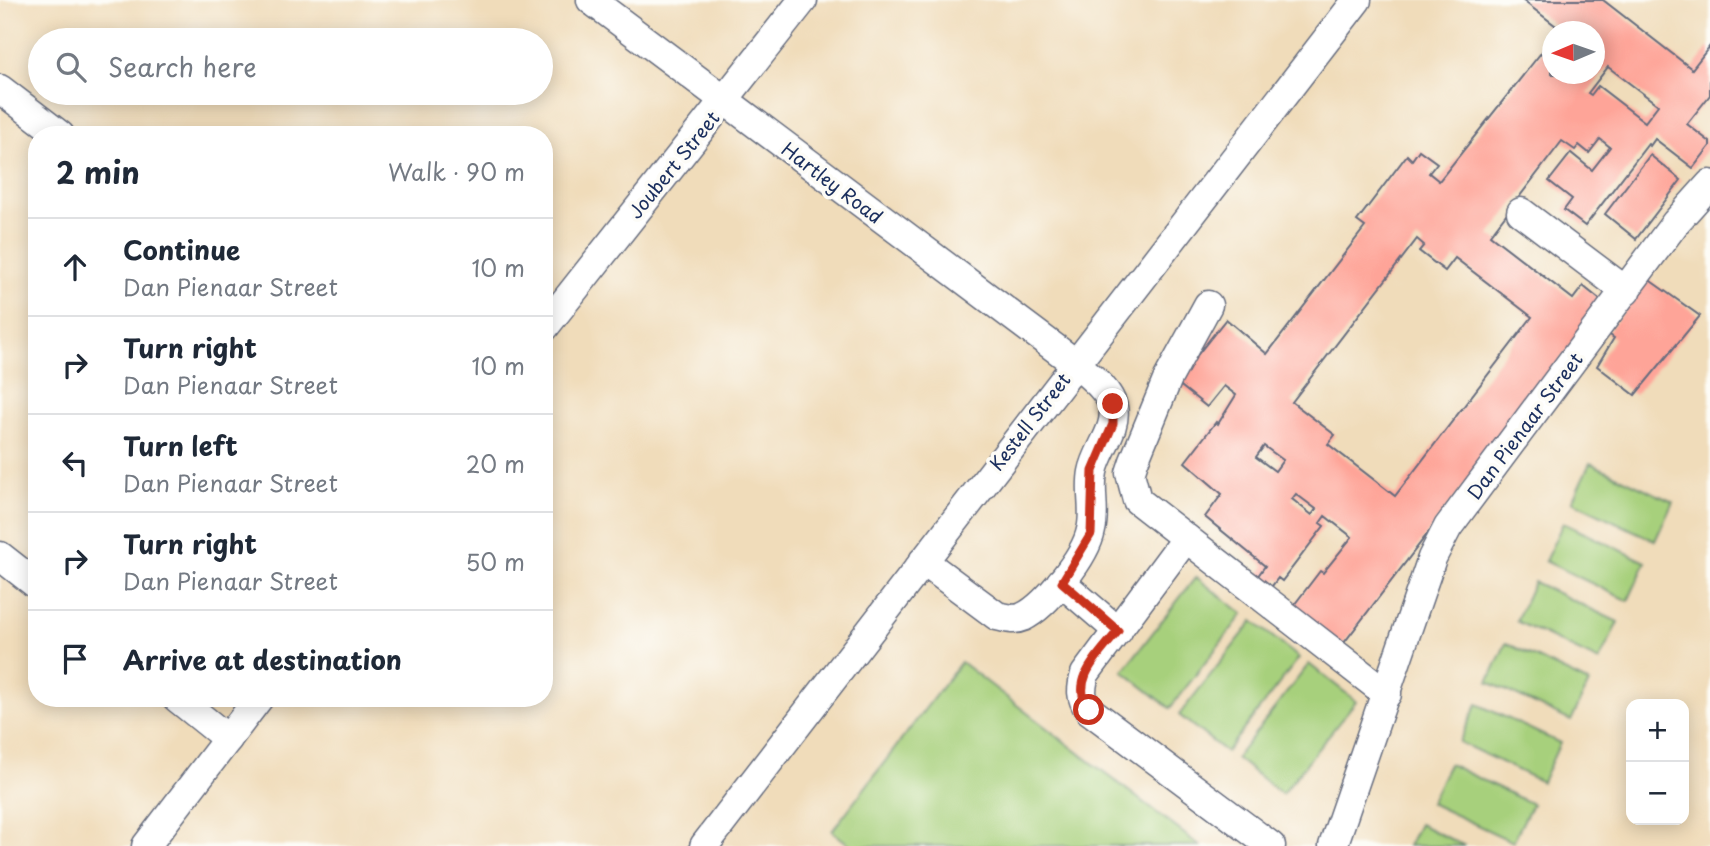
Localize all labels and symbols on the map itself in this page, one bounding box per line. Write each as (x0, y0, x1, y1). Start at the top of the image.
north arrow (1542, 21, 1605, 84)
street label: Joubert Street (621, 104, 726, 224)
street label: Hartley Road (776, 135, 889, 230)
street label: Dan Pienaar Street (1460, 346, 1589, 505)
street label: Kestell Street (982, 366, 1077, 476)
route end (1097, 388, 1128, 419)
route start (1073, 694, 1104, 725)

